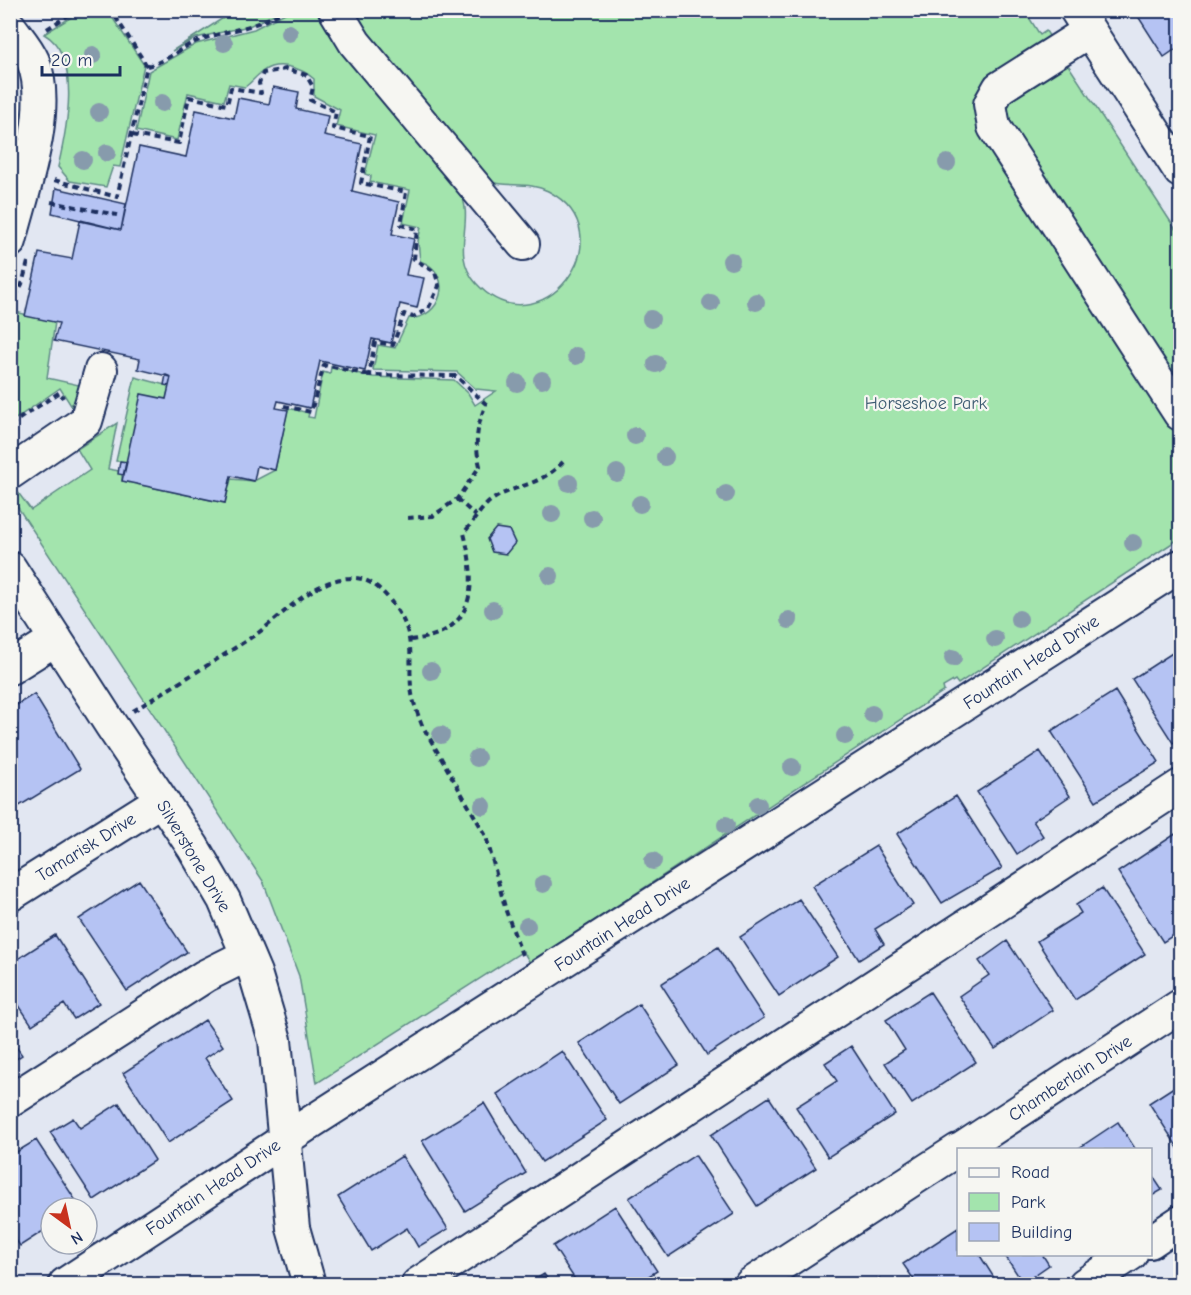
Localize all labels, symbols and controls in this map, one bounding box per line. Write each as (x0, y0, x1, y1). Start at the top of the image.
scale bar (42, 39, 120, 77)
text: 20 m (51, 50, 92, 71)
park label: Horseshoe Park (865, 393, 987, 414)
street label: Fountain Head Drive (959, 611, 1103, 714)
street label: Silverstone Drive (152, 797, 235, 916)
street label: Tamarisk Drive (33, 808, 140, 886)
street label: Fountain Head Drive (550, 873, 694, 976)
street label: Chamberlain Drive (1005, 1031, 1136, 1126)
street label: Fountain Head Drive (142, 1135, 284, 1240)
legend (957, 1148, 1152, 1256)
text: Road (1011, 1162, 1050, 1183)
text: Park (1011, 1192, 1046, 1213)
north arrow (39, 1196, 99, 1256)
text: Building (1011, 1222, 1073, 1243)
text: N (67, 1227, 86, 1248)

